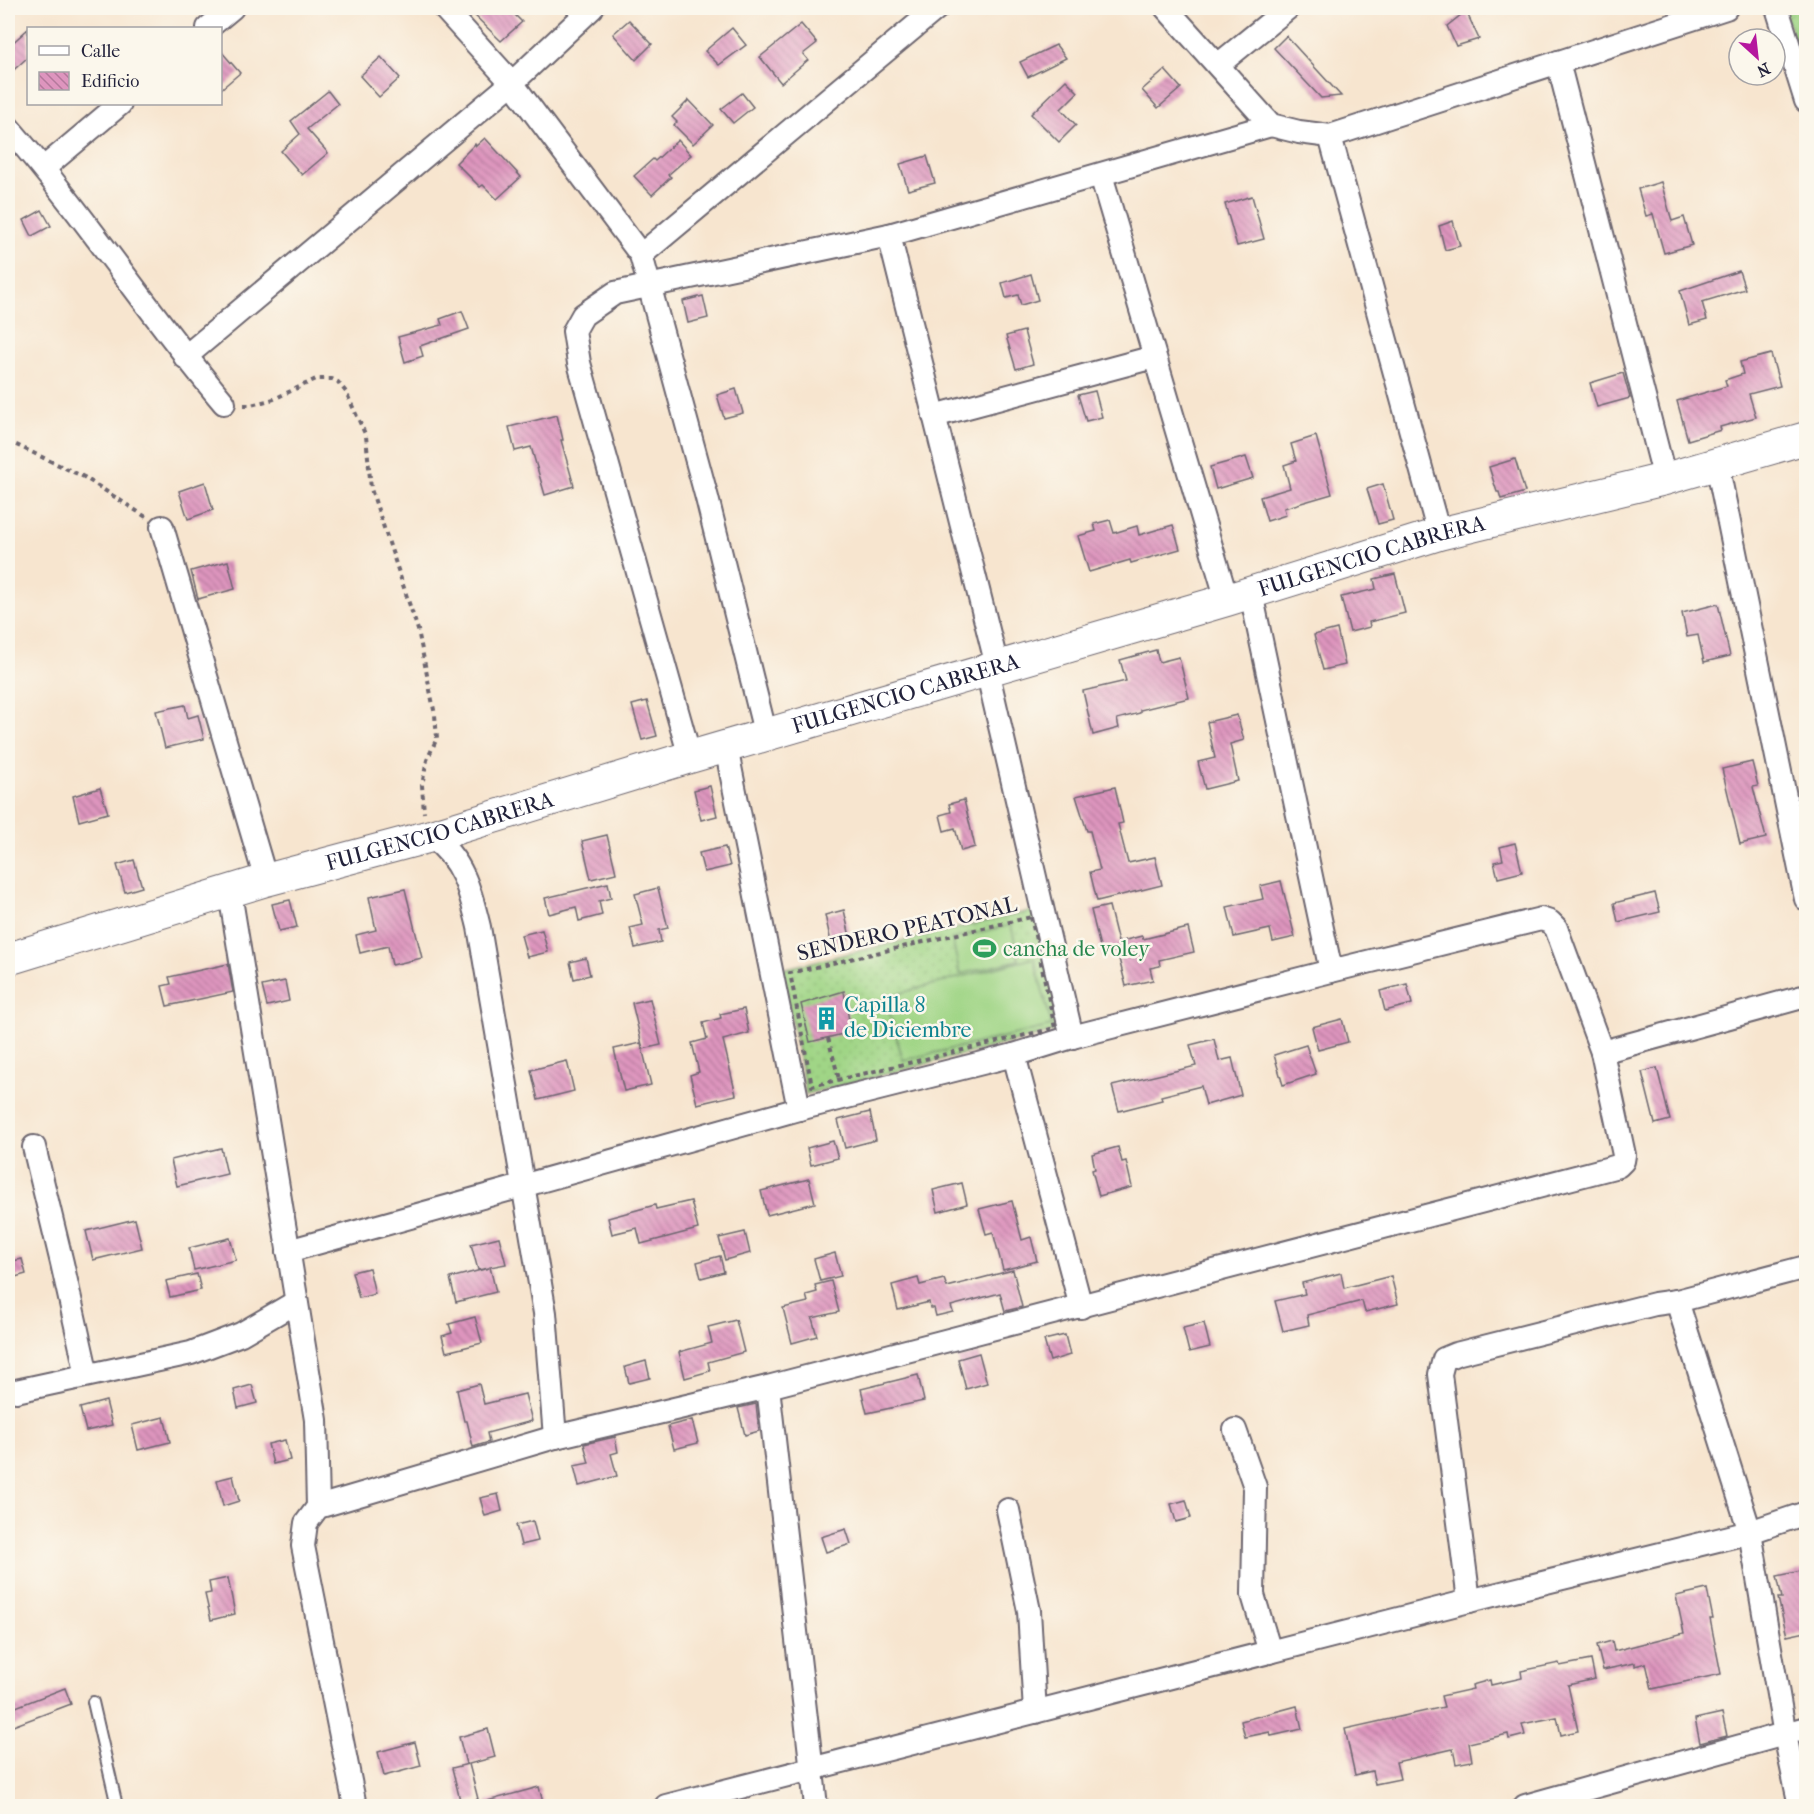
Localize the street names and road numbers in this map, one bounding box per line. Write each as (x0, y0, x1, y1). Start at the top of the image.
street label: FULGENCIO CABRERA (1255, 510, 1488, 603)
street label: FULGENCIO CABRERA (789, 648, 1023, 740)
street label: FULGENCIO CABRERA (323, 786, 557, 877)
street label: SENDERO PEATONAL (795, 891, 1020, 967)

